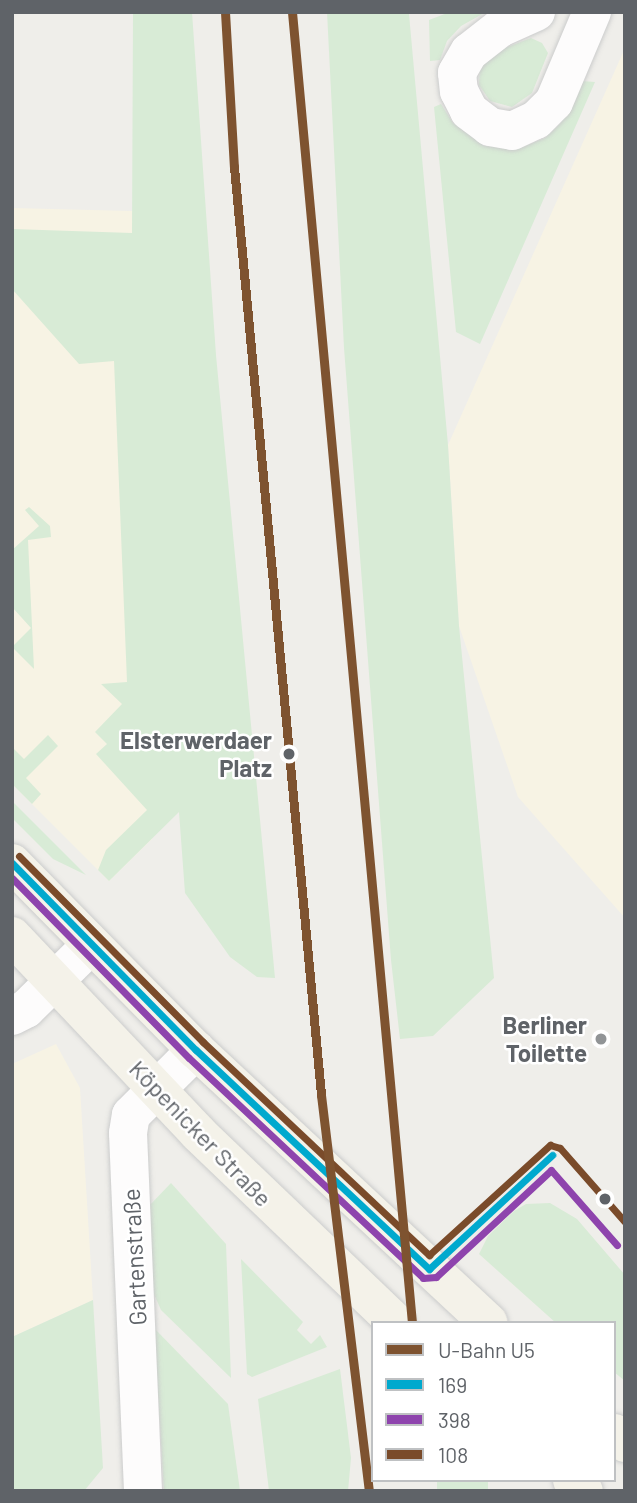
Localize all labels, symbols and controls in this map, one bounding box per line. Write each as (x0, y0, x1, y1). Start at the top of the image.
place label: Elsterwerdaer Platz (120, 726, 272, 782)
marker: Elsterwerdaer Platz (278, 743, 300, 765)
place label: Berliner Toilette (502, 1011, 587, 1067)
marker: Berliner Toilette (593, 1031, 609, 1047)
street label: Köpenicker Straße (124, 1054, 278, 1212)
street label: Gartenstraße (116, 1188, 152, 1326)
unlabelled marker (598, 1192, 612, 1206)
legend (371, 1321, 616, 1482)
text: U-Bahn U5 (438, 1337, 535, 1362)
text: 169 (438, 1372, 467, 1397)
text: 398 (438, 1407, 471, 1432)
text: 108 (438, 1442, 468, 1467)

